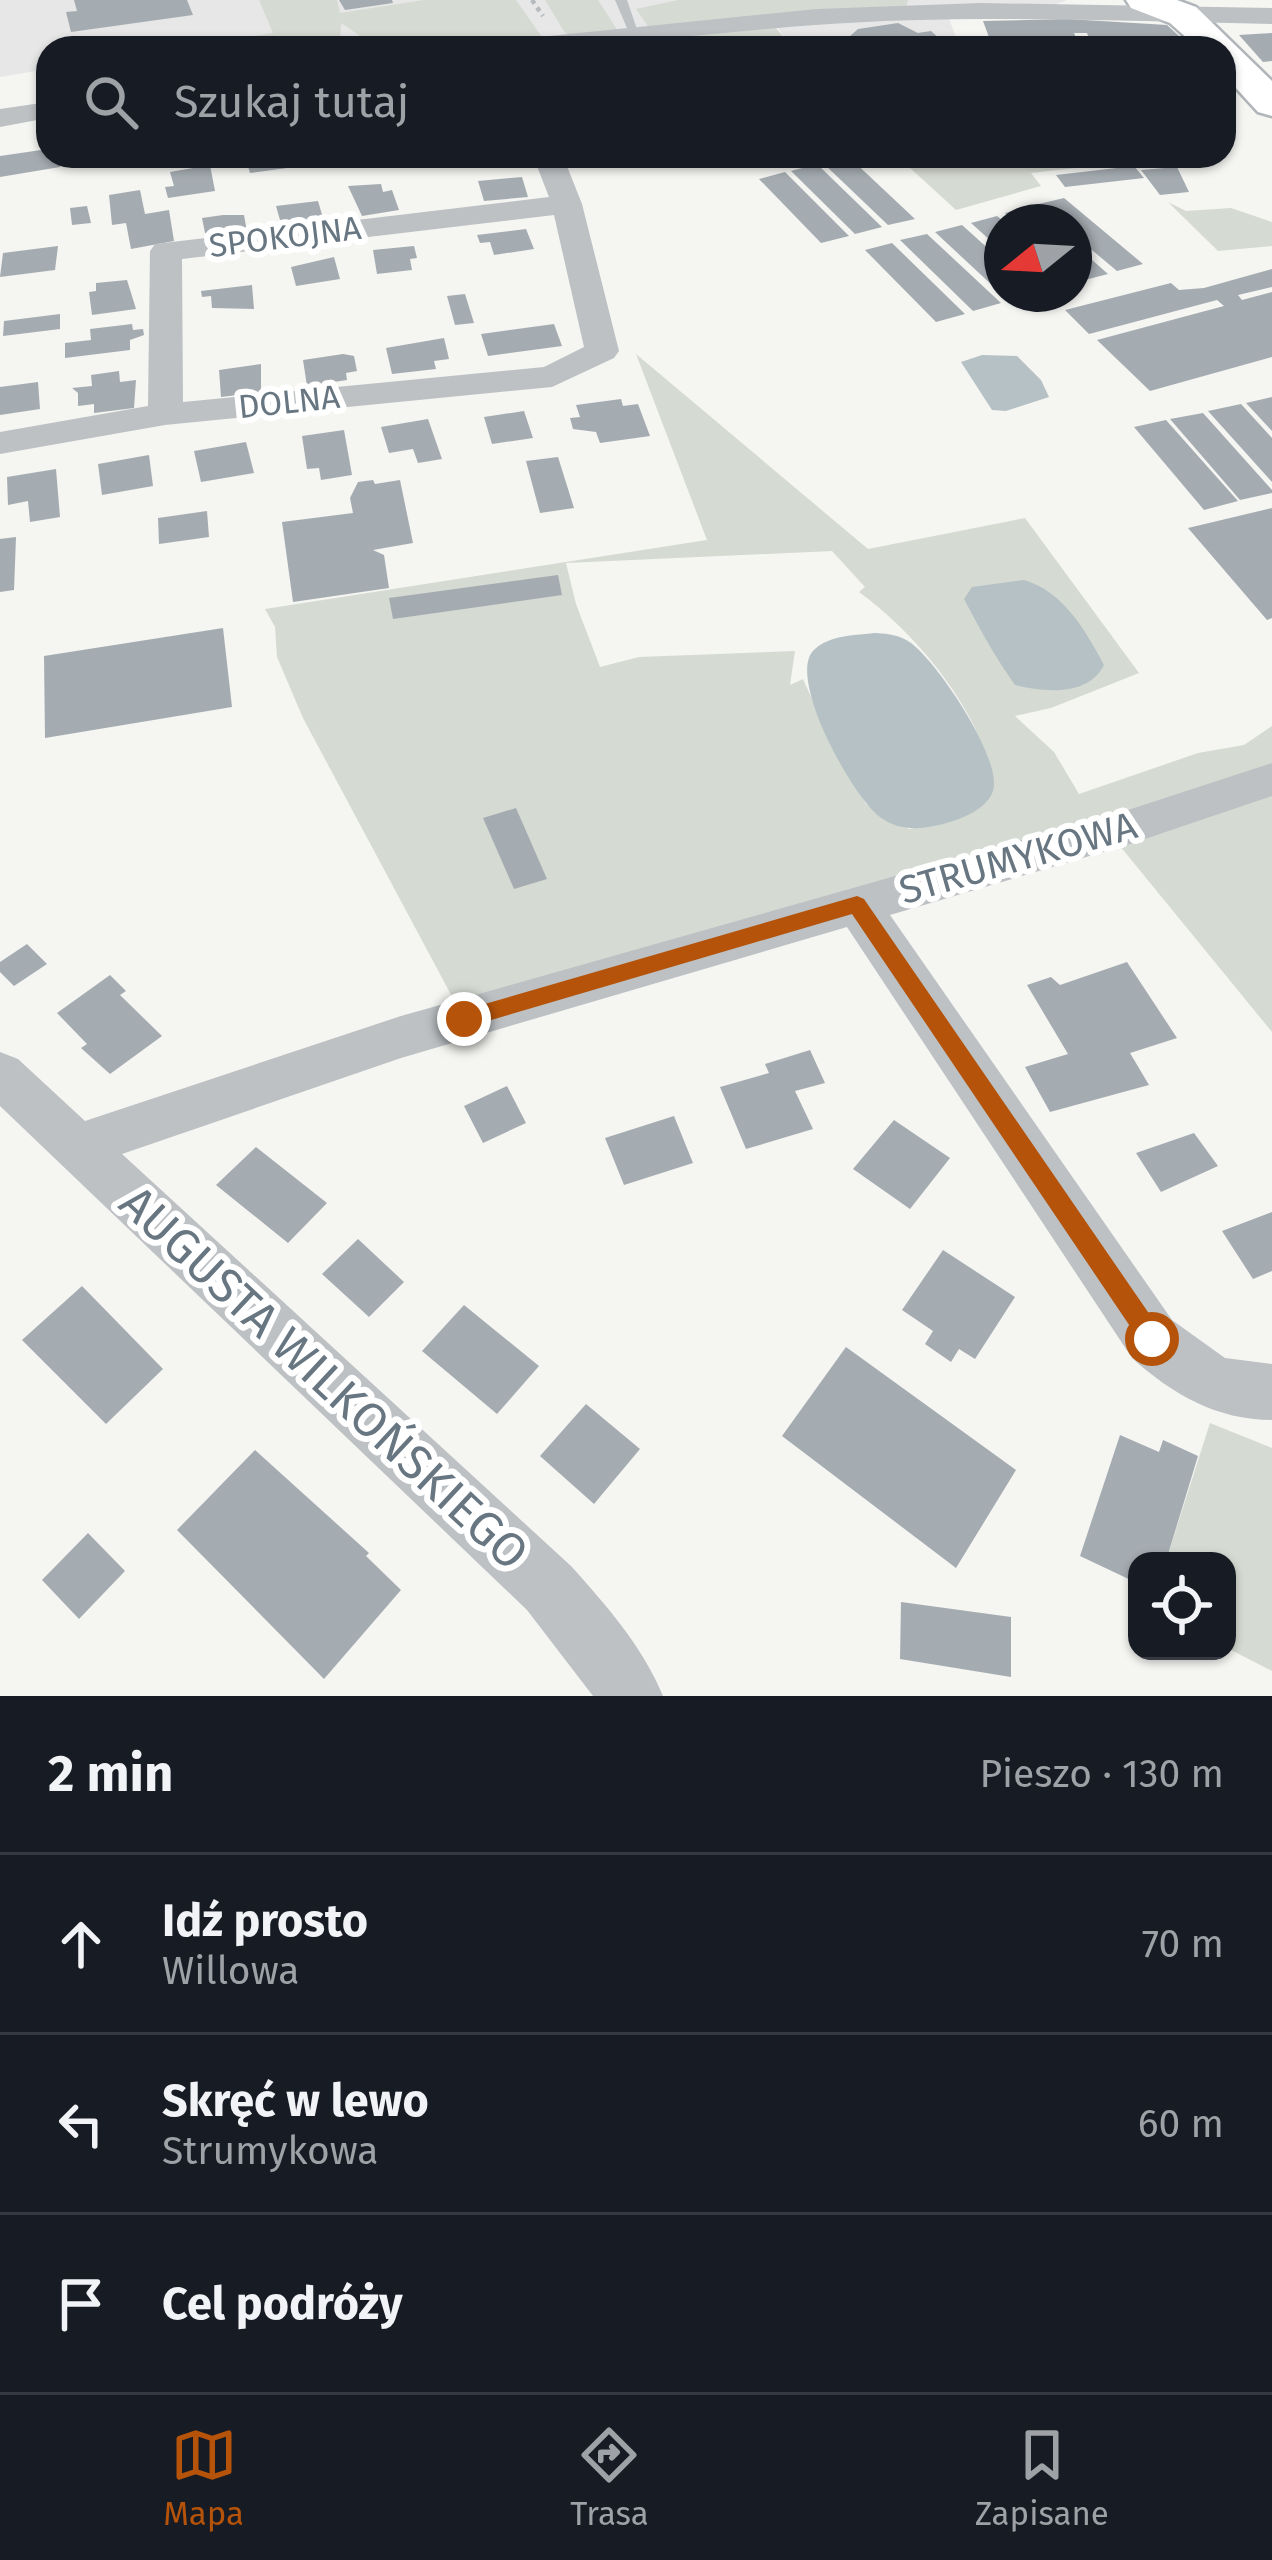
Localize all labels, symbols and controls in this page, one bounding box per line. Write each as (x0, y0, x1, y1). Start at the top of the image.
search box (36, 36, 1236, 168)
icon: search (78, 69, 144, 135)
text: Szukaj tutaj (174, 75, 409, 129)
north arrow (984, 204, 1092, 312)
street label: SPOKOJNA (207, 208, 363, 266)
street label: DOLNA (236, 377, 342, 427)
street label: STRUMYKOWA (894, 802, 1143, 914)
route end (437, 992, 491, 1046)
street label: AUGUSTA WILKOŃSKIEGO (108, 1174, 540, 1582)
route start (1125, 1312, 1179, 1366)
map controls (1128, 1552, 1236, 1660)
button: locate (1128, 1552, 1236, 1660)
text: 2 min (48, 1743, 173, 1805)
text: Pieszo · 130 m (979, 1751, 1224, 1797)
text: Idź prosto (162, 1894, 368, 1948)
icon: ahead (48, 1911, 114, 1977)
text: 70 m (1142, 1921, 1224, 1967)
text: Willowa (162, 1948, 299, 1994)
text: Skręć w lewo (162, 2074, 429, 2128)
icon: left (48, 2091, 114, 2157)
text: 60 m (1138, 2101, 1224, 2147)
text: Strumykowa (162, 2128, 379, 2174)
icon: arrive (48, 2271, 114, 2337)
text: Cel podróży (162, 2277, 403, 2331)
tab: Mapa (163, 2422, 244, 2534)
tab: Trasa (570, 2422, 649, 2534)
tab: Zapisane (975, 2422, 1109, 2534)

